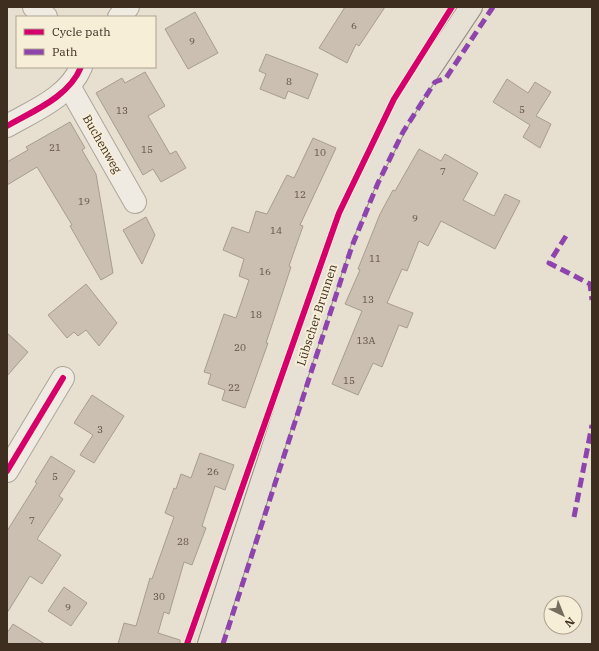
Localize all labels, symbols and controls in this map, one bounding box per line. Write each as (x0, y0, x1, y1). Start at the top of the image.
legend (16, 16, 156, 68)
house number: 6 (351, 19, 357, 32)
text: Cycle path (52, 24, 111, 39)
house number: 9 (189, 35, 195, 48)
text: Path (52, 44, 78, 59)
house number: 8 (286, 75, 292, 88)
house number: 5 (519, 103, 525, 116)
house number: 13 (116, 104, 128, 117)
street label: Buchenweg (80, 112, 125, 176)
house number: 21 (49, 141, 61, 154)
house number: 15 (141, 143, 153, 156)
house number: 10 (314, 146, 326, 159)
house number: 7 (440, 165, 446, 178)
house number: 12 (294, 188, 306, 201)
house number: 19 (78, 195, 90, 208)
house number: 9 (412, 212, 418, 225)
house number: 14 (270, 224, 282, 237)
house number: 11 (369, 252, 381, 265)
street label: Lübscher Brunnen (293, 262, 340, 368)
house number: 16 (259, 265, 271, 278)
house number: 13 (362, 293, 374, 306)
house number: 18 (250, 308, 262, 321)
house number: 13A (357, 334, 376, 347)
house number: 20 (234, 341, 246, 354)
house number: 15 (343, 374, 355, 387)
house number: 22 (228, 381, 240, 394)
house number: 3 (97, 423, 103, 436)
house number: 26 (207, 465, 219, 478)
house number: 5 (52, 470, 58, 483)
house number: 7 (29, 514, 35, 527)
house number: 28 (177, 535, 189, 548)
house number: 30 (153, 590, 165, 603)
north arrow (543, 595, 583, 635)
house number: 9 (65, 601, 71, 614)
text: N (562, 614, 578, 631)

